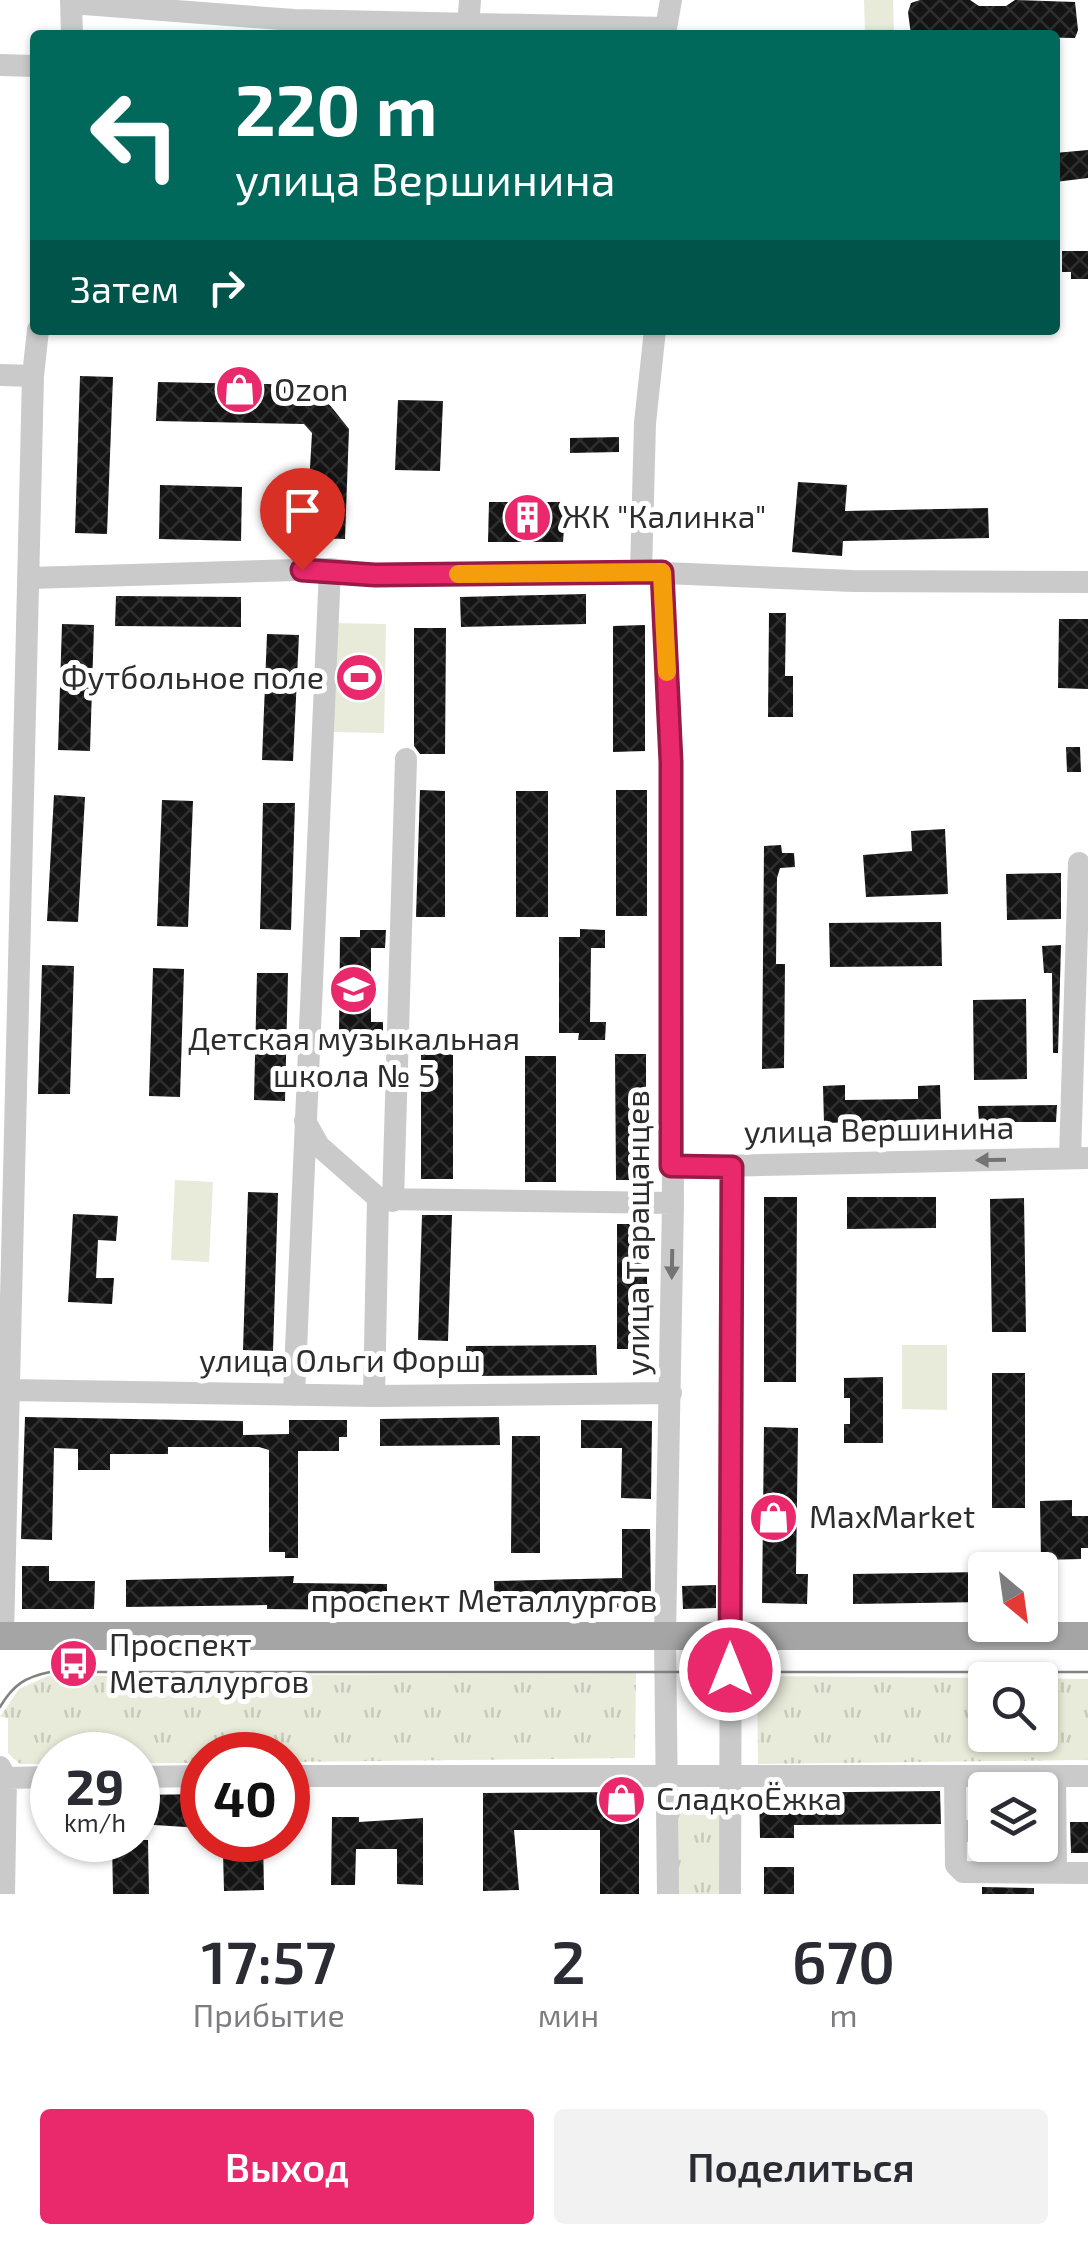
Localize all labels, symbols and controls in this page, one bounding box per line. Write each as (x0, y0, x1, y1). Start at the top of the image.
text: 220 m (235, 66, 437, 150)
icon: left (70, 70, 200, 200)
text: улица Вершинина (235, 151, 615, 205)
icon: right (199, 260, 254, 315)
text: Затем (70, 265, 179, 311)
shop icon: Ozon (213, 364, 265, 416)
place label: Ozon (274, 369, 348, 407)
pin (260, 468, 345, 571)
icon: arrive (275, 483, 330, 538)
building icon: ЖК "Калинка" (501, 491, 553, 543)
place label: ЖК "Калинка" (562, 496, 766, 534)
sports icon: Футбольное поле (333, 652, 385, 704)
place label: Футбольное поле (61, 657, 324, 696)
school or university icon: Детская музыкальная школа № 5 (328, 963, 380, 1015)
place label: Детская музыкальная школа № 5 (188, 1018, 520, 1093)
street label: улица Таращанцев (617, 1090, 656, 1376)
street label: улица Вершинина (743, 1107, 1015, 1150)
one-way arrow (974, 1152, 1006, 1168)
one-way arrow (664, 1249, 680, 1281)
street label: улица Ольги Форш (199, 1340, 481, 1379)
shop icon: MaxMarket (748, 1491, 800, 1543)
place label: MaxMarket (809, 1496, 975, 1534)
north arrow (968, 1552, 1058, 1642)
map controls (968, 1552, 1058, 1862)
street label: проспект Металлургов (311, 1580, 657, 1619)
position arrow (678, 1618, 782, 1722)
place label: Проспект Металлургов (109, 1624, 309, 1700)
bus stop icon: Проспект Металлургов (48, 1637, 100, 1689)
button: search (968, 1662, 1058, 1752)
speed limit sign: 40 (180, 1732, 310, 1862)
text: 29 (66, 1755, 124, 1815)
button: layers (968, 1772, 1058, 1862)
shop icon: СладкоЁжка (595, 1773, 647, 1825)
place label: СладкоЁжка (656, 1778, 842, 1816)
text: km/h (64, 1807, 126, 1837)
text: 17:57 (201, 1924, 336, 1996)
text: 2 (551, 1924, 586, 1996)
text: 670 (792, 1924, 895, 1996)
text: Прибытие (193, 1995, 345, 2033)
text: мин (538, 1995, 599, 2033)
text: m (829, 1995, 858, 2033)
button: Выход (40, 2109, 534, 2224)
button: Поделиться (554, 2109, 1048, 2224)

